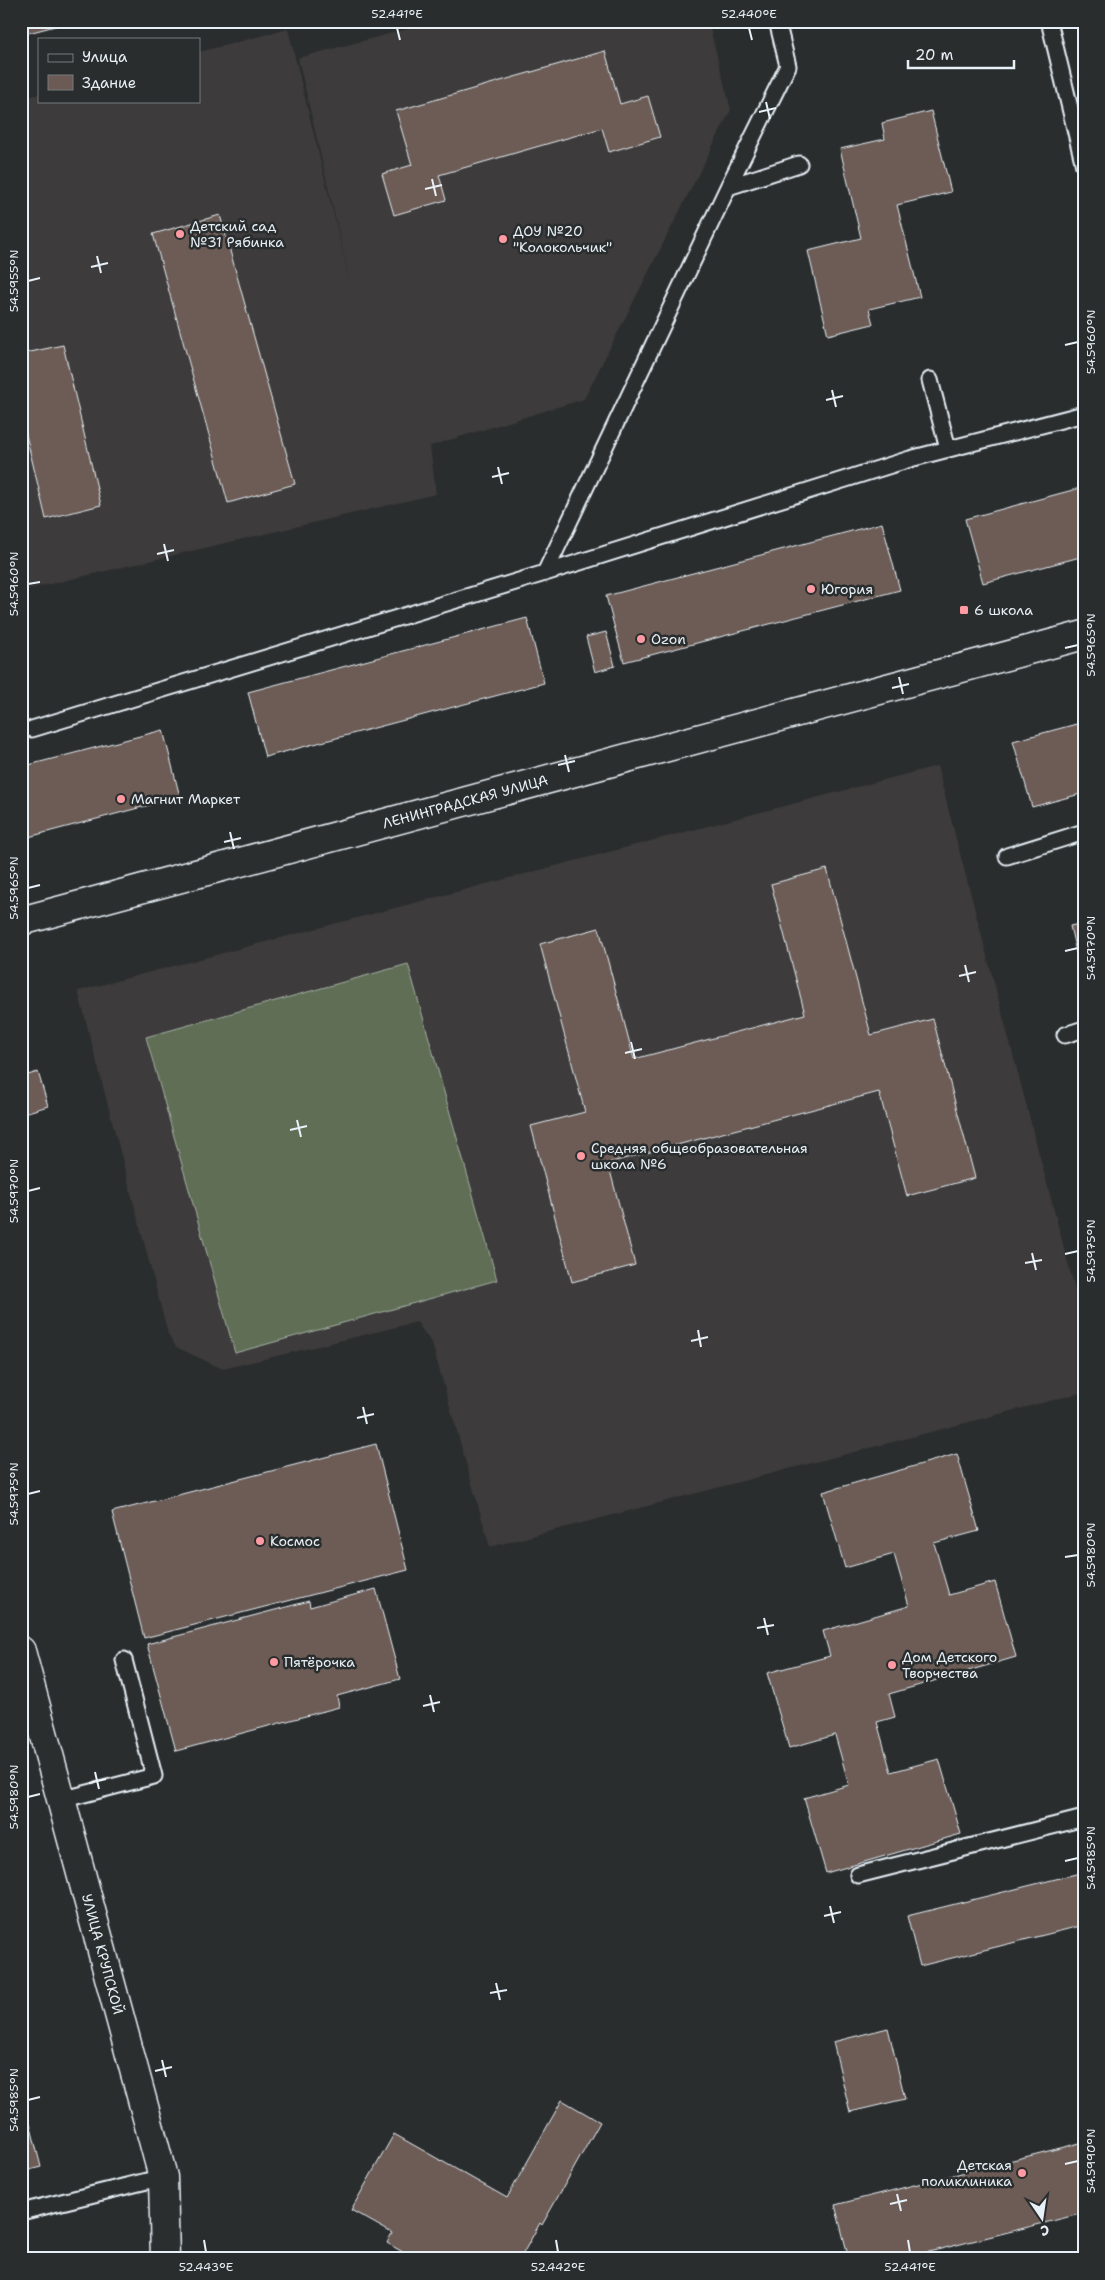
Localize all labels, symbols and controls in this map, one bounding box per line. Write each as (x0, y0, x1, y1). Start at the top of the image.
text: 52.441°E (371, 6, 423, 22)
text: 52.440°E (721, 6, 777, 22)
legend (38, 38, 200, 102)
scale bar (908, 38, 1014, 70)
text: 20 m (915, 45, 954, 65)
text: Улица (82, 47, 128, 67)
text: Здание (82, 73, 136, 93)
place label: Детский сад №31 Рябинка (190, 217, 284, 251)
place label: ДОУ №20 "Колокольчик" (513, 222, 612, 256)
marker: Детский сад №31 Рябинка (174, 228, 186, 240)
marker: ДОУ №20 "Колокольчик" (497, 233, 509, 245)
text: 54.5955°N (6, 250, 22, 312)
text: 54.5960°N (1083, 310, 1099, 374)
text: 54.5960°N (6, 552, 22, 616)
place label: Югория (821, 580, 873, 598)
marker: Югория (805, 583, 817, 595)
place label: 6 школа (974, 601, 1033, 619)
marker: 6 школа (958, 604, 970, 616)
text: 54.5965°N (1083, 613, 1099, 677)
place label: Ozon (651, 630, 686, 648)
marker: Ozon (635, 633, 647, 645)
street label: ЛЕНИНГРАДСКАЯ УЛИЦА (380, 771, 550, 832)
place label: Магнит Маркет (131, 790, 241, 808)
marker: Магнит Маркет (115, 793, 127, 805)
text: 54.5965°N (6, 856, 22, 920)
text: 54.5970°N (1083, 916, 1099, 980)
place label: Средняя общеобразовательная школа №6 (591, 1139, 808, 1173)
marker: Средняя общеобразовательная школа №6 (575, 1150, 587, 1162)
text: 54.5970°N (6, 1159, 22, 1223)
text: 54.5975°N (1083, 1219, 1099, 1283)
text: 54.5975°N (6, 1462, 22, 1526)
text: 54.5980°N (1083, 1523, 1099, 1587)
place label: Космос (270, 1532, 320, 1550)
marker: Космос (254, 1535, 266, 1547)
place label: Дом Детского Творчества (902, 1648, 997, 1682)
place label: Пятёрочка (284, 1653, 355, 1671)
marker: Пятёрочка (268, 1656, 280, 1668)
marker: Дом Детского Творчества (886, 1659, 898, 1671)
text: 54.5980°N (6, 1765, 22, 1829)
text: 54.5985°N (1083, 1826, 1099, 1890)
street label: УЛИЦА КРУПСКОЙ (78, 1892, 128, 2016)
text: 54.5985°N (6, 2068, 22, 2132)
text: 54.5990°N (1083, 2129, 1099, 2193)
place label: Детская поликлиника (921, 2156, 1012, 2190)
marker: Детская поликлиника (1016, 2167, 1028, 2179)
north arrow (1018, 2192, 1068, 2242)
text: С (1039, 2221, 1051, 2240)
text: 52.443°E (179, 2259, 233, 2275)
text: 52.442°E (531, 2259, 585, 2275)
text: 52.441°E (884, 2259, 936, 2275)

